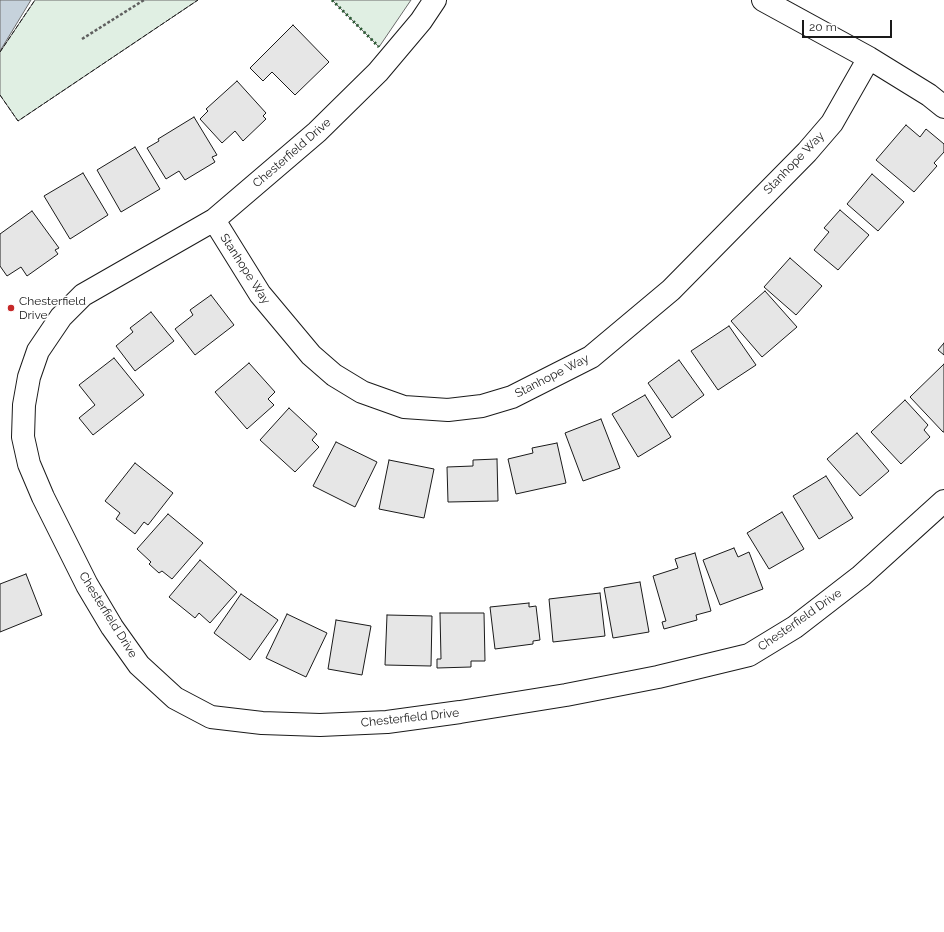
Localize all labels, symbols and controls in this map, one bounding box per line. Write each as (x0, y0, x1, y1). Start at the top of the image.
scale bar (804, 12, 894, 38)
text: 20 m (809, 20, 837, 34)
street label: Chesterfield Drive (250, 115, 334, 191)
street label: Stanhope Way (761, 129, 827, 197)
street label: Stanhope Way (217, 231, 273, 307)
place label: Chesterfield Drive (19, 294, 86, 322)
marker: Chesterfield Drive (6, 303, 16, 313)
street label: Stanhope Way (513, 351, 591, 401)
street label: Chesterfield Drive (76, 569, 140, 661)
street label: Chesterfield Drive (755, 586, 845, 654)
street label: Chesterfield Drive (360, 706, 460, 730)

